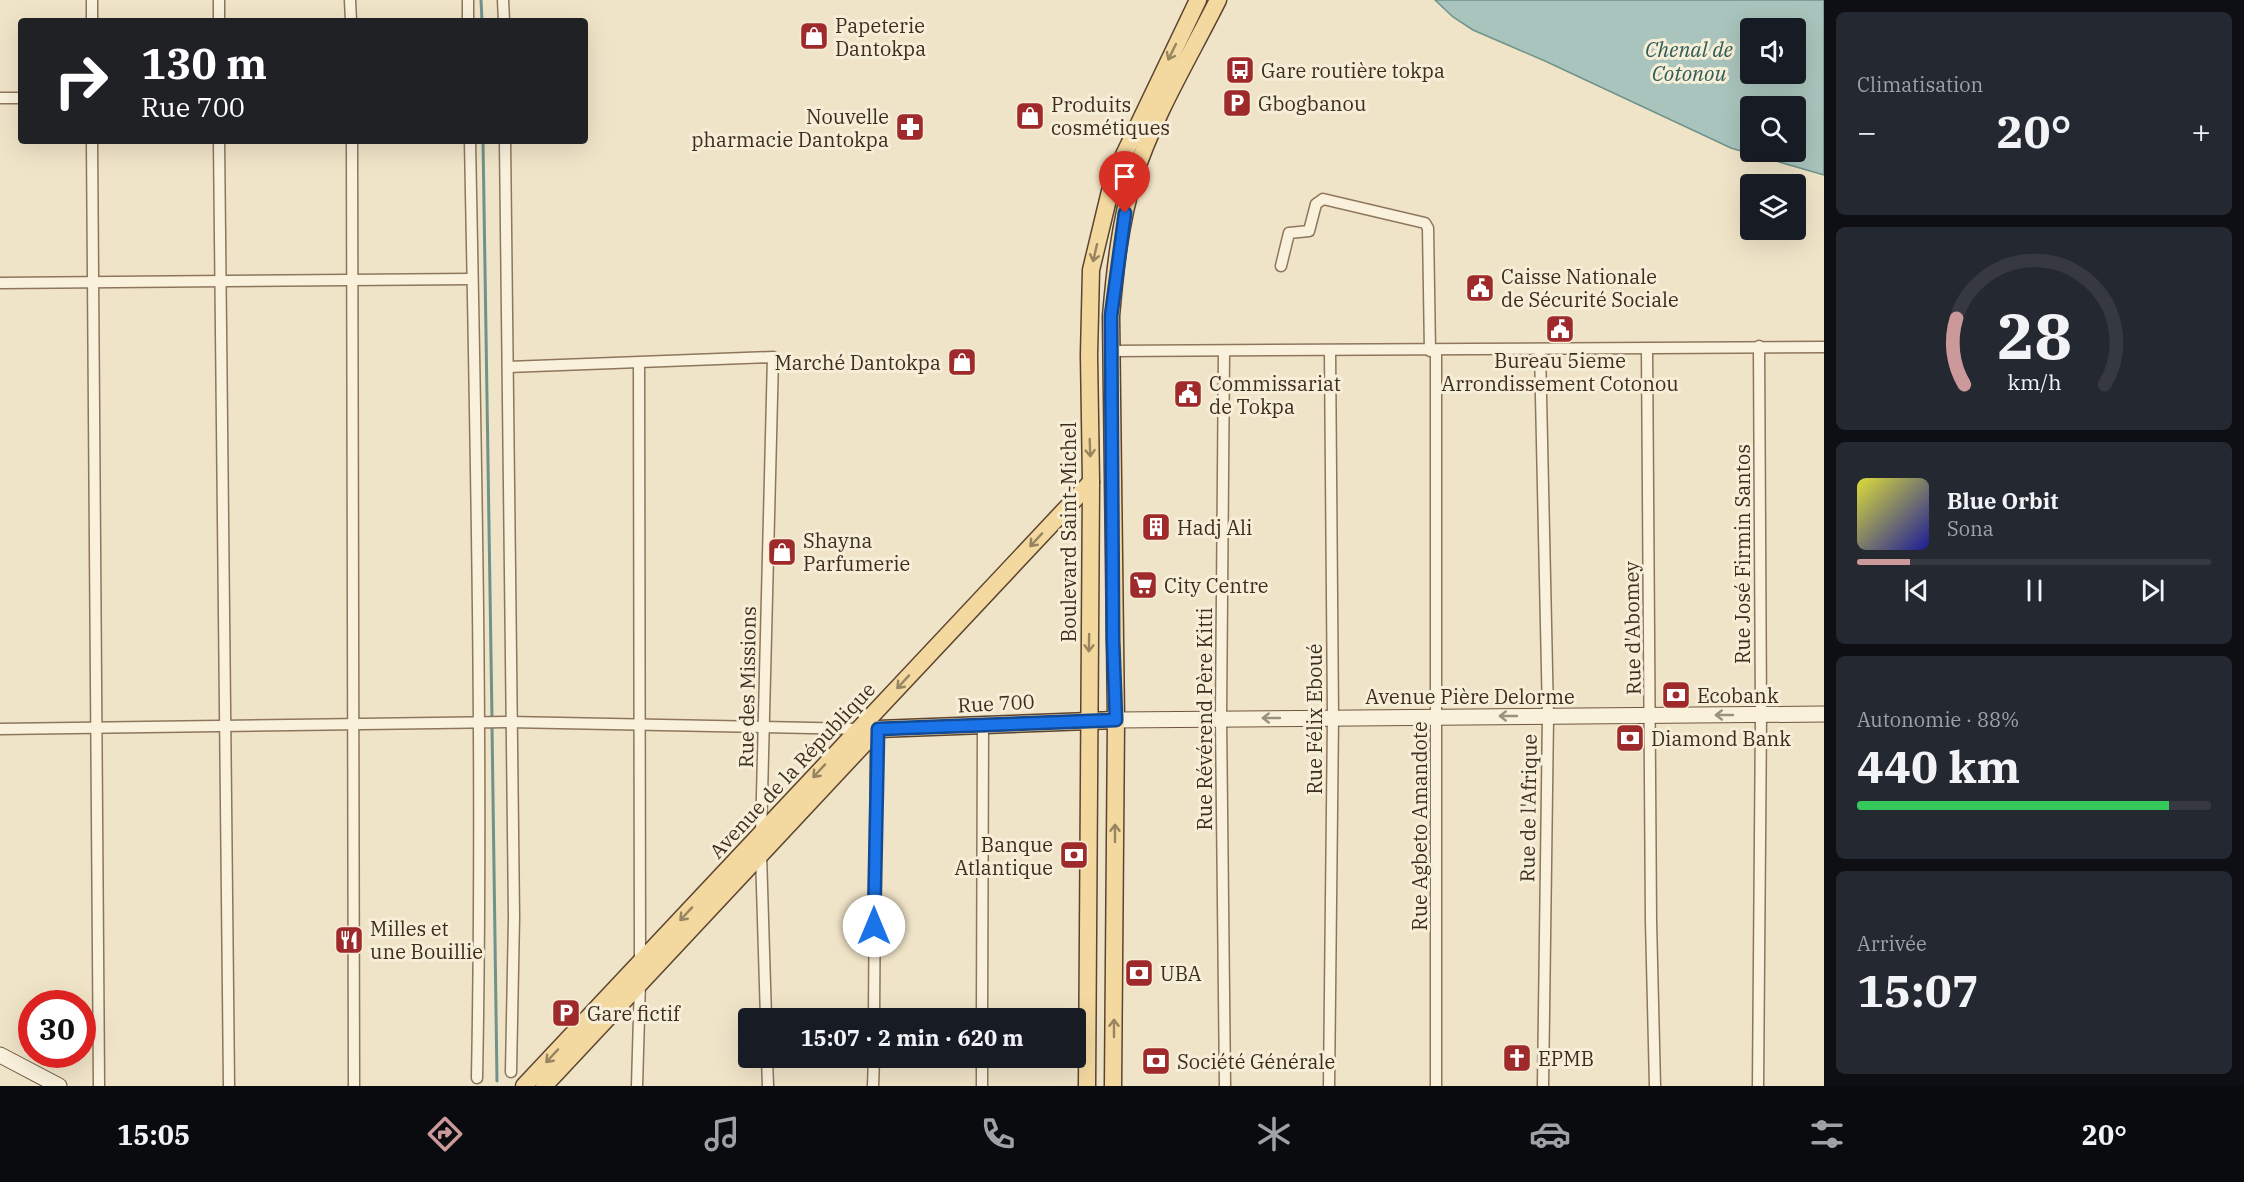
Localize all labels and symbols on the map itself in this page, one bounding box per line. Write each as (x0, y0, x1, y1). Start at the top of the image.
place label: Papeterie Dantokpa (835, 12, 926, 62)
shop icon: Papeterie Dantokpa (798, 20, 830, 52)
water label: Chenal de Cotonou (1645, 35, 1734, 87)
one-way arrow (1165, 43, 1177, 61)
bus stop icon: Gare routière tokpa (1224, 54, 1256, 86)
place label: Gare routière tokpa (1261, 57, 1445, 84)
parking icon: Gbogbanou (1221, 87, 1253, 119)
place label: Gbogbanou (1258, 90, 1366, 117)
place label: Produits cosmétiques (1051, 91, 1170, 141)
shop icon: Produits cosmétiques (1014, 100, 1046, 132)
place label: Nouvelle pharmacie Dantokpa (691, 103, 889, 153)
pharmacy icon: Nouvelle pharmacie Dantokpa (894, 111, 926, 143)
pin (1099, 151, 1150, 213)
one-way arrow (1089, 243, 1100, 263)
place label: Caisse Nationale de Sécurité Sociale (1501, 263, 1679, 313)
public building icon: Caisse Nationale de Sécurité Sociale (1464, 272, 1496, 304)
public building icon: Bureau 5ieme Arrondissement Cotonou (1544, 313, 1576, 345)
shop icon: Marché Dantokpa (946, 346, 978, 378)
place label: Bureau 5ieme Arrondissement Cotonou (1441, 347, 1679, 397)
place label: Marché Dantokpa (774, 349, 941, 376)
place label: Commissariat de Tokpa (1209, 370, 1341, 420)
public building icon: Commissariat de Tokpa (1172, 378, 1204, 410)
street label: Boulevard Saint-Michel (1055, 422, 1082, 642)
one-way arrow (1084, 437, 1095, 457)
street label: Rue José Firmin Santos (1729, 444, 1756, 664)
building icon: Hadj Ali (1140, 511, 1172, 543)
place label: Hadj Ali (1177, 514, 1252, 541)
place label: Shayna Parfumerie (803, 527, 910, 577)
one-way arrow (1029, 533, 1043, 548)
shop icon: Shayna Parfumerie (766, 536, 798, 568)
street label: Rue d'Abomey (1617, 561, 1647, 695)
supermarket icon: City Centre (1127, 569, 1159, 601)
place label: City Centre (1164, 572, 1269, 599)
street label: Rue des Missions (732, 606, 762, 768)
street label: Rue Révérend Père Kitti (1191, 608, 1218, 831)
one-way arrow (1083, 632, 1095, 652)
street label: Rue Félix Eboué (1301, 643, 1328, 795)
one-way arrow (895, 675, 910, 690)
street label: Avenue de la République (703, 676, 881, 864)
bank icon: Ecobank (1660, 679, 1692, 711)
place label: Ecobank (1697, 682, 1779, 709)
street label: Avenue Pière Delorme (1365, 683, 1575, 710)
street label: Rue 700 (957, 688, 1035, 718)
one-way arrow (1714, 709, 1734, 721)
one-way arrow (1498, 710, 1518, 722)
one-way arrow (1261, 712, 1281, 724)
street label: Rue Agbeto Amandote (1406, 721, 1433, 931)
bank icon: Diamond Bank (1614, 722, 1646, 754)
place label: Diamond Bank (1651, 725, 1791, 752)
street label: Rue de l'Afrique (1513, 734, 1543, 882)
one-way arrow (812, 764, 826, 779)
one-way arrow (1109, 823, 1121, 843)
place label: Banque Atlantique (954, 831, 1053, 881)
bank icon: Banque Atlantique (1058, 839, 1090, 871)
position arrow (842, 894, 906, 958)
one-way arrow (678, 906, 693, 921)
place label: Milles et une Bouillie (370, 915, 483, 965)
restaurant icon: Milles et une Bouillie (333, 924, 365, 956)
bank icon: UBA (1123, 957, 1155, 989)
place label: UBA (1160, 960, 1202, 987)
speed limit sign: 30 (18, 990, 96, 1068)
parking icon: Gare fictif (550, 997, 582, 1029)
place label: Gare fictif (587, 1000, 681, 1027)
one-way arrow (1108, 1018, 1120, 1038)
church icon: EPMB (1501, 1042, 1533, 1074)
bank icon: Société Générale (1140, 1045, 1172, 1077)
place label: EPMB (1538, 1045, 1594, 1072)
one-way arrow (545, 1048, 559, 1063)
place label: Société Générale (1177, 1048, 1335, 1075)

